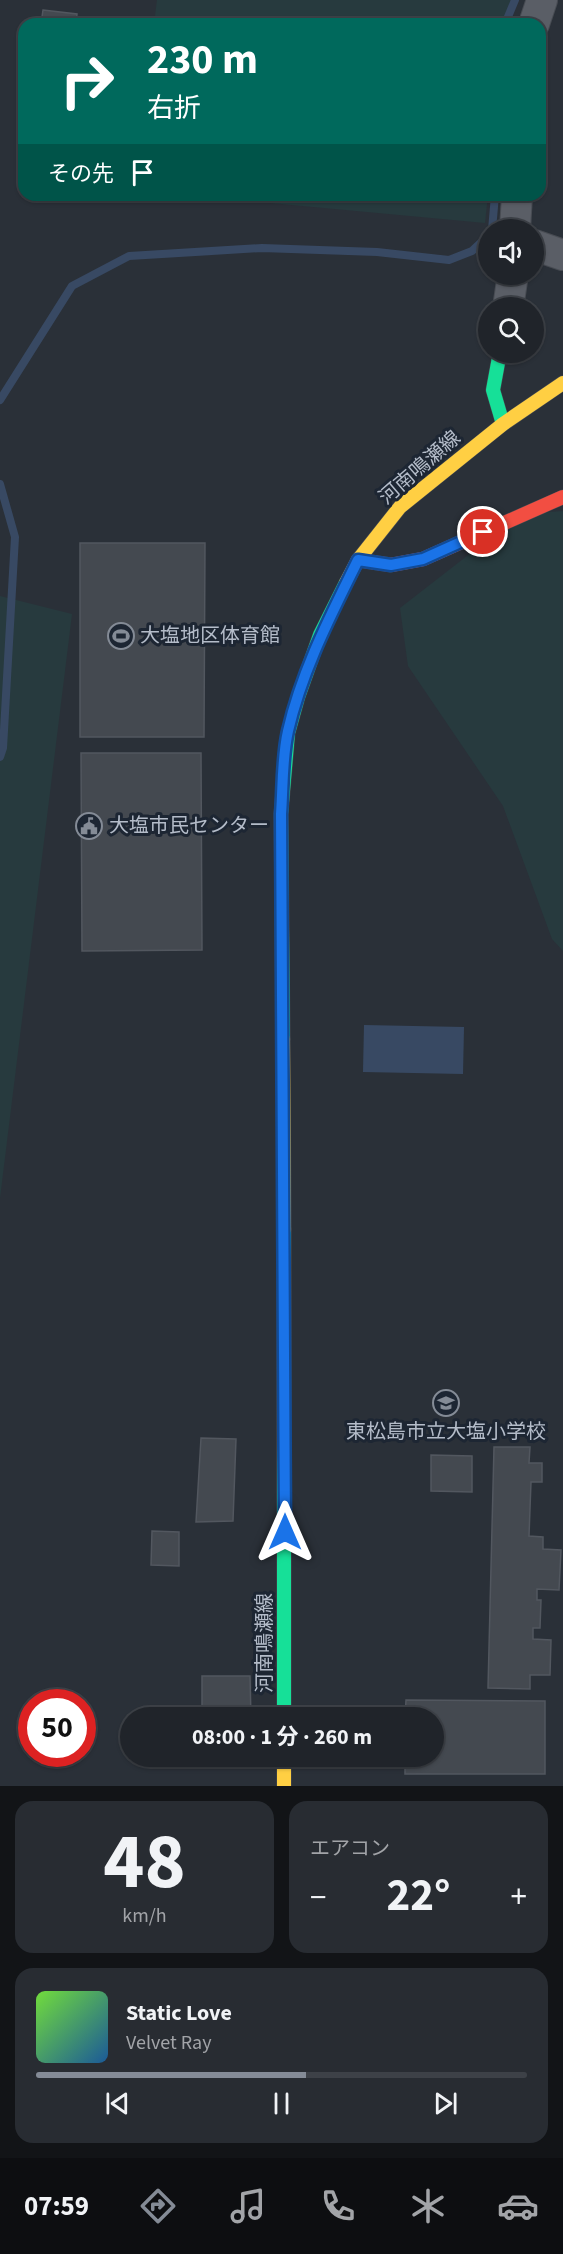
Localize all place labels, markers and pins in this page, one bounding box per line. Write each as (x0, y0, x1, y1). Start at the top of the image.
pin (457, 506, 508, 557)
sports icon: 大塩地区体育館 (106, 621, 136, 651)
place label: 大塩地区体育館 (140, 622, 280, 650)
public building icon: 大塩市民センター (74, 811, 104, 841)
place label: 大塩市民センター (109, 812, 269, 840)
school or university icon: 東松島市立大塩小学校 (431, 1388, 461, 1418)
place label: 東松島市立大塩小学校 (346, 1418, 546, 1446)

